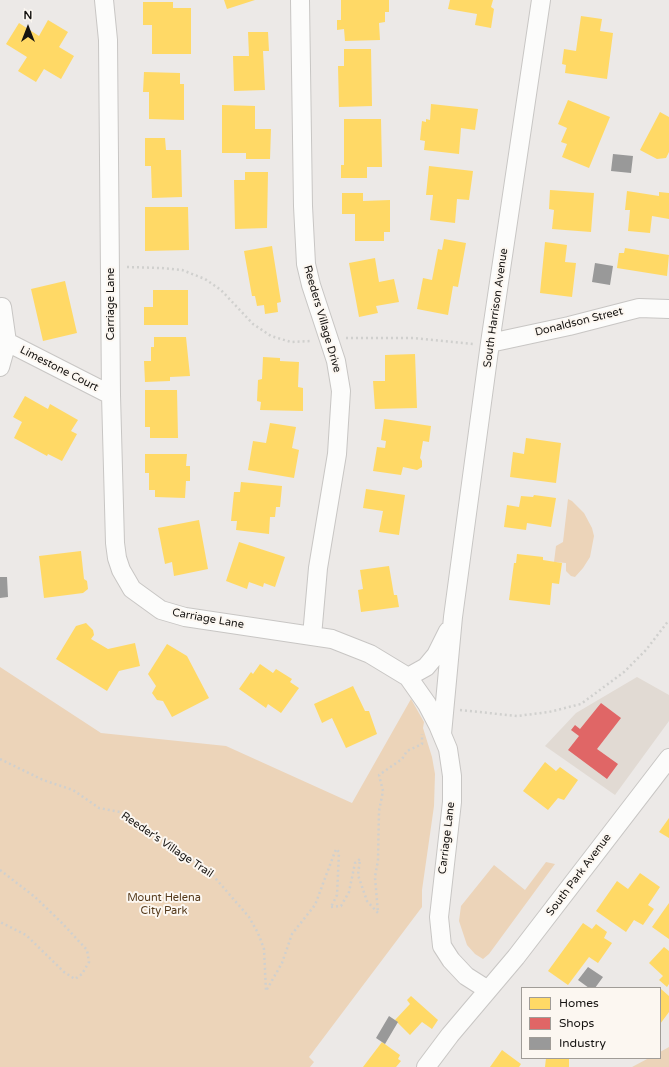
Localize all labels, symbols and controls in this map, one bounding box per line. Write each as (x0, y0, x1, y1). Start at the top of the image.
north arrow (8, 8, 48, 48)
text: N (24, 9, 32, 22)
street label: South Harrison Avenue (481, 247, 511, 369)
street label: Reeders Village Drive (300, 264, 344, 374)
street label: Carriage Lane (104, 268, 118, 340)
street label: Donaldson Street (534, 305, 624, 339)
street label: Limestone Court (17, 343, 101, 395)
street label: Carriage Lane (171, 606, 245, 632)
street label: Carriage Lane (436, 801, 458, 875)
street label: Reeder's Village Trail (118, 809, 216, 881)
street label: South Park Avenue (544, 831, 614, 919)
park label: Mount Helena City Park (127, 891, 201, 917)
legend (521, 987, 661, 1059)
text: Homes (559, 996, 599, 1010)
text: Shops (559, 1016, 594, 1030)
text: Industry (559, 1036, 606, 1050)

